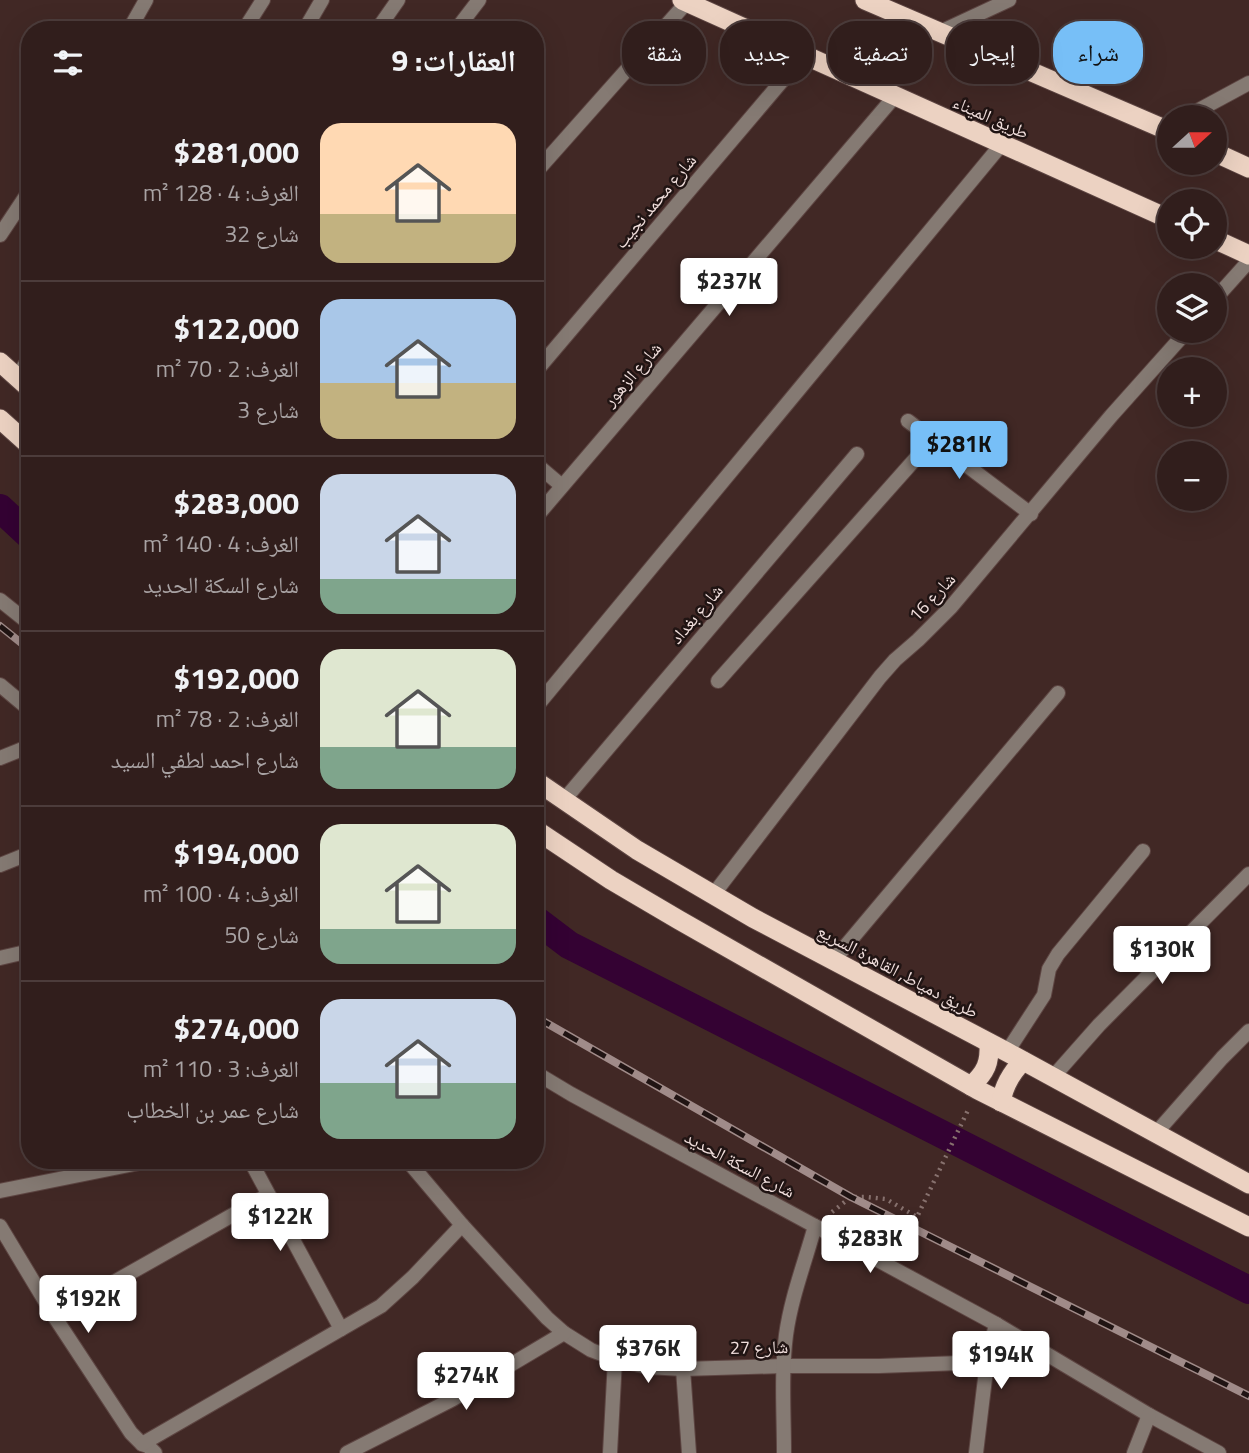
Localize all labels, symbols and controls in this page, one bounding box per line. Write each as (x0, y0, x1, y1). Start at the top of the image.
chip: شقة (622, 21, 706, 84)
chip: جديد (720, 21, 814, 84)
chip: تصفية (828, 21, 932, 84)
chip: إيجار (946, 21, 1039, 84)
chip: شراء (1053, 21, 1143, 84)
text: العقارات: 9 (391, 37, 516, 83)
icon: filters (49, 44, 87, 82)
street label: طريق الميناء (949, 88, 1033, 146)
north arrow (1157, 105, 1227, 175)
map controls (1157, 105, 1227, 511)
text: $281,000 (174, 129, 299, 175)
street label: شارع محمد نجيب (607, 148, 703, 254)
icon: home (376, 151, 460, 235)
text: الغرف: 4 · 128 m² (143, 175, 299, 210)
button: locate (1157, 189, 1227, 259)
text: شارع 32 (224, 216, 299, 251)
pin: $237K (680, 258, 778, 318)
text: $237K (696, 263, 762, 298)
button: layers (1157, 273, 1227, 343)
text: $122,000 (174, 305, 299, 351)
icon: home (376, 327, 460, 411)
street label: شارع الزهور (596, 336, 668, 413)
text: الغرف: 2 · 70 m² (156, 351, 299, 386)
button: + (1157, 357, 1227, 427)
text: شارع 3 (237, 392, 299, 427)
pin: $281K (910, 421, 1008, 481)
text: $281K (926, 426, 992, 461)
button: − (1157, 441, 1227, 511)
text: $283,000 (174, 480, 299, 526)
icon: home (376, 502, 460, 586)
text: الغرف: 4 · 140 m² (143, 526, 299, 561)
street label: شارع 16 (902, 566, 962, 628)
text: شارع السكة الحديد (143, 567, 299, 602)
street label: شارع بغداد (663, 578, 729, 650)
text: $192,000 (174, 655, 299, 701)
icon: home (376, 677, 460, 761)
text: الغرف: 2 · 78 m² (156, 701, 299, 736)
text: شارع احمد لطفي السيد (111, 742, 299, 777)
text: $194,000 (174, 830, 299, 876)
icon: home (376, 852, 460, 936)
text: الغرف: 4 · 100 m² (143, 876, 299, 911)
text: شارع 50 (224, 917, 299, 952)
street label: طريق دمياط, القاهرة السريع (813, 917, 983, 1025)
pin: $130K (1113, 926, 1211, 986)
text: $130K (1129, 931, 1195, 966)
text: $274,000 (174, 1005, 299, 1051)
icon: home (376, 1027, 460, 1111)
text: الغرف: 3 · 110 m² (143, 1051, 299, 1086)
text: شارع عمر بن الخطاب (126, 1092, 299, 1127)
street label: شارع السكة الحديد (680, 1123, 800, 1205)
pin: $122K (231, 1194, 329, 1253)
text: $122K (247, 1198, 313, 1233)
pin: $283K (821, 1216, 919, 1275)
text: $283K (837, 1220, 903, 1255)
pin: $192K (39, 1276, 137, 1335)
text: $192K (55, 1280, 121, 1315)
pin: $376K (599, 1326, 697, 1385)
text: $376K (615, 1330, 681, 1365)
pin: $194K (952, 1332, 1050, 1391)
street label: شارع 27 (730, 1333, 788, 1361)
text: $194K (968, 1336, 1034, 1371)
pin: $274K (417, 1352, 515, 1412)
text: $274K (433, 1357, 499, 1392)

